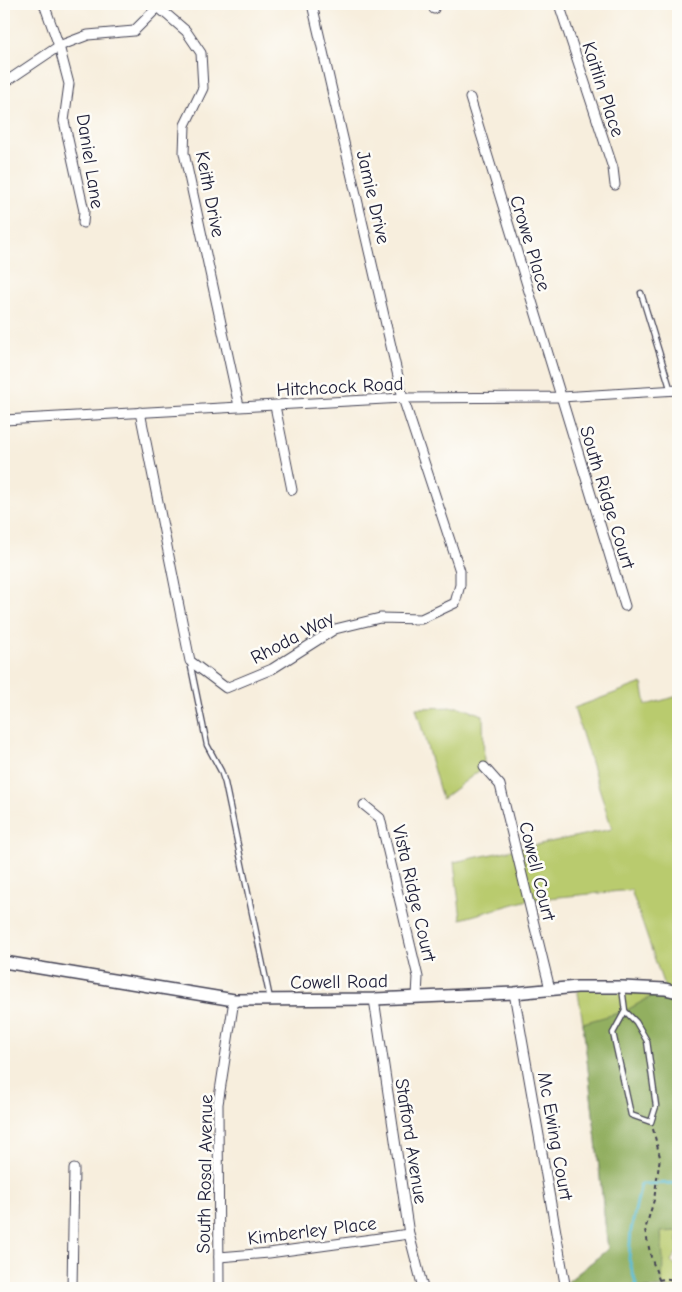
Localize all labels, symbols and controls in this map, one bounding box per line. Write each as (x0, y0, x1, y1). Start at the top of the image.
street label: Kaitlin Place (577, 39, 629, 140)
street label: Daniel Lane (72, 112, 108, 210)
street label: Jamie Drive (352, 148, 394, 246)
street label: Keith Drive (191, 149, 229, 239)
street label: Crowe Place (505, 193, 555, 294)
street label: Hitchcock Road (276, 373, 404, 401)
street label: South Ridge Court (575, 423, 639, 572)
street label: Rhoda Way (247, 607, 338, 669)
street label: Cowell Court (514, 819, 560, 924)
street label: Vista Ridge Court (388, 823, 441, 964)
street label: Cowell Road (290, 970, 388, 994)
street label: Mc Ewing Court (533, 1070, 577, 1203)
street label: Stafford Avenue (390, 1077, 432, 1205)
street label: South Rosal Avenue (193, 1094, 217, 1254)
street label: Kimberley Place (246, 1212, 378, 1250)

